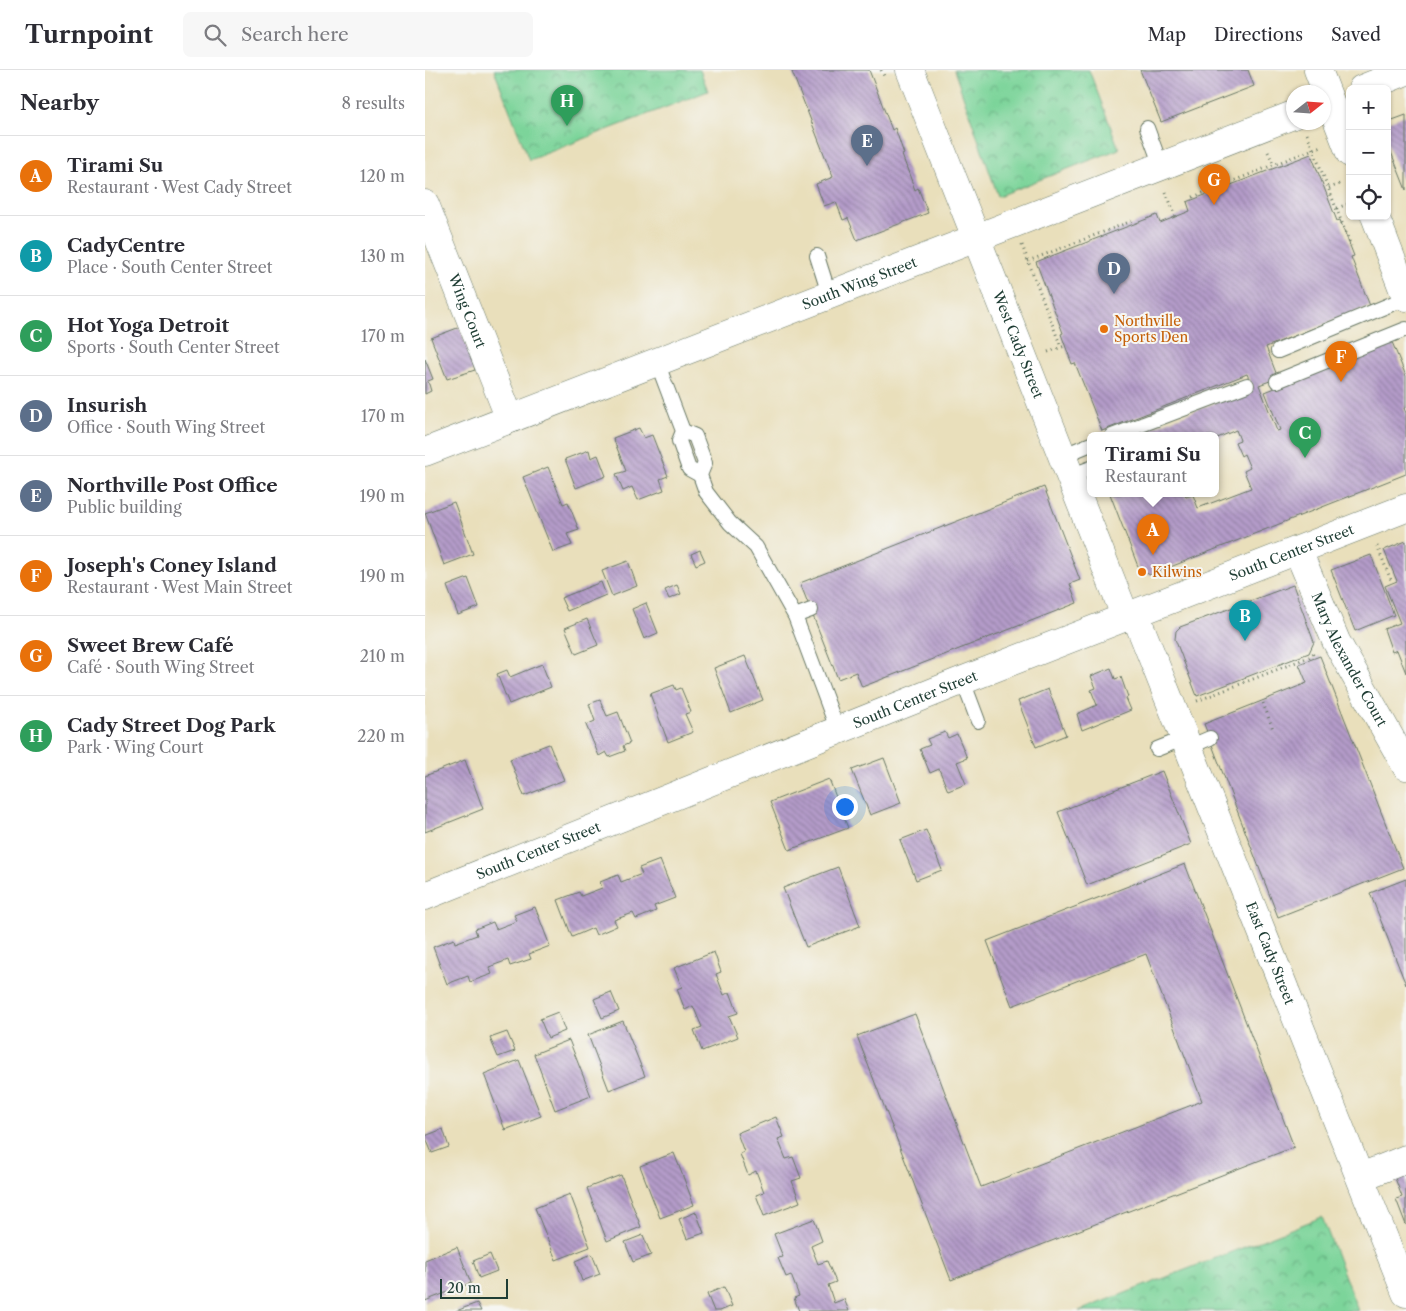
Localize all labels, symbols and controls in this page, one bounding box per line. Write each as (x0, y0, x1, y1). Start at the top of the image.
search box (183, 12, 533, 57)
text: Turnpoint (25, 20, 153, 49)
icon: search (201, 21, 229, 49)
text: Search here (241, 23, 349, 46)
text: Map (1147, 24, 1186, 46)
text: Directions (1214, 24, 1303, 46)
text: Saved (1331, 24, 1381, 46)
pin: H (551, 85, 583, 126)
north arrow (1286, 85, 1331, 130)
map controls (1346, 85, 1391, 220)
button: + (1346, 85, 1391, 130)
text: Nearby (20, 90, 99, 115)
text: 8 results (342, 93, 405, 113)
pin: E (851, 125, 883, 166)
button: − (1346, 130, 1391, 175)
text: Tirami Su (67, 154, 163, 177)
pin: G (1198, 164, 1230, 205)
text: A (30, 166, 42, 186)
text: 120 m (360, 166, 405, 186)
button: locate (1346, 175, 1391, 220)
text: Restaurant · West Cady Street (67, 177, 292, 197)
text: CadyCentre (67, 234, 185, 257)
text: B (30, 246, 42, 266)
text: 130 m (360, 246, 405, 266)
street label: South Wing Street (799, 253, 919, 314)
pin: D (1098, 253, 1130, 294)
text: Place · South Center Street (67, 257, 272, 277)
street label: Wing Court (444, 270, 490, 351)
street label: West Cady Street (989, 287, 1047, 401)
place label: Northville Sports Den (1114, 312, 1188, 346)
text: Hot Yoga Detroit (67, 314, 229, 337)
marker: Northville Sports Den (1098, 323, 1110, 335)
text: C (30, 326, 42, 346)
text: 170 m (361, 326, 405, 346)
text: Sports · South Center Street (67, 337, 280, 357)
pin: F (1325, 341, 1357, 382)
text: Insurish (67, 394, 147, 417)
text: D (29, 406, 43, 426)
text: 170 m (361, 406, 405, 426)
text: Office · South Wing Street (67, 417, 265, 437)
pin: C (1289, 417, 1321, 458)
popup (1087, 432, 1219, 497)
text: Tirami Su (1105, 443, 1201, 466)
text: Restaurant (1105, 466, 1187, 486)
text: Northville Post Office (67, 474, 278, 497)
text: E (30, 486, 42, 506)
text: 190 m (360, 486, 405, 506)
text: Public building (67, 497, 182, 517)
pin: A (1137, 514, 1169, 555)
street label: South Center Street (1226, 520, 1356, 585)
text: Joseph's Coney Island (67, 554, 277, 577)
place label: Kilwins (1152, 563, 1202, 581)
text: F (31, 566, 41, 586)
text: 190 m (360, 566, 405, 586)
marker: Kilwins (1136, 566, 1148, 578)
text: Restaurant · West Main Street (67, 577, 292, 597)
street label: Mary Alexander Court (1307, 590, 1391, 730)
pin: B (1229, 600, 1261, 641)
text: Sweet Brew Café (67, 634, 234, 657)
text: G (29, 646, 43, 666)
text: 210 m (360, 646, 405, 666)
text: Café · South Wing Street (67, 657, 254, 677)
street label: South Center Street (850, 667, 980, 732)
text: Cady Street Dog Park (67, 714, 275, 737)
text: H (29, 726, 43, 746)
text: 220 m (357, 726, 405, 746)
text: Park · Wing Court (67, 737, 203, 757)
your location (832, 794, 858, 820)
street label: South Center Street (473, 818, 603, 884)
street label: East Cady Street (1242, 899, 1299, 1007)
scale bar (440, 1276, 507, 1299)
text: 20 m (447, 1279, 481, 1297)

